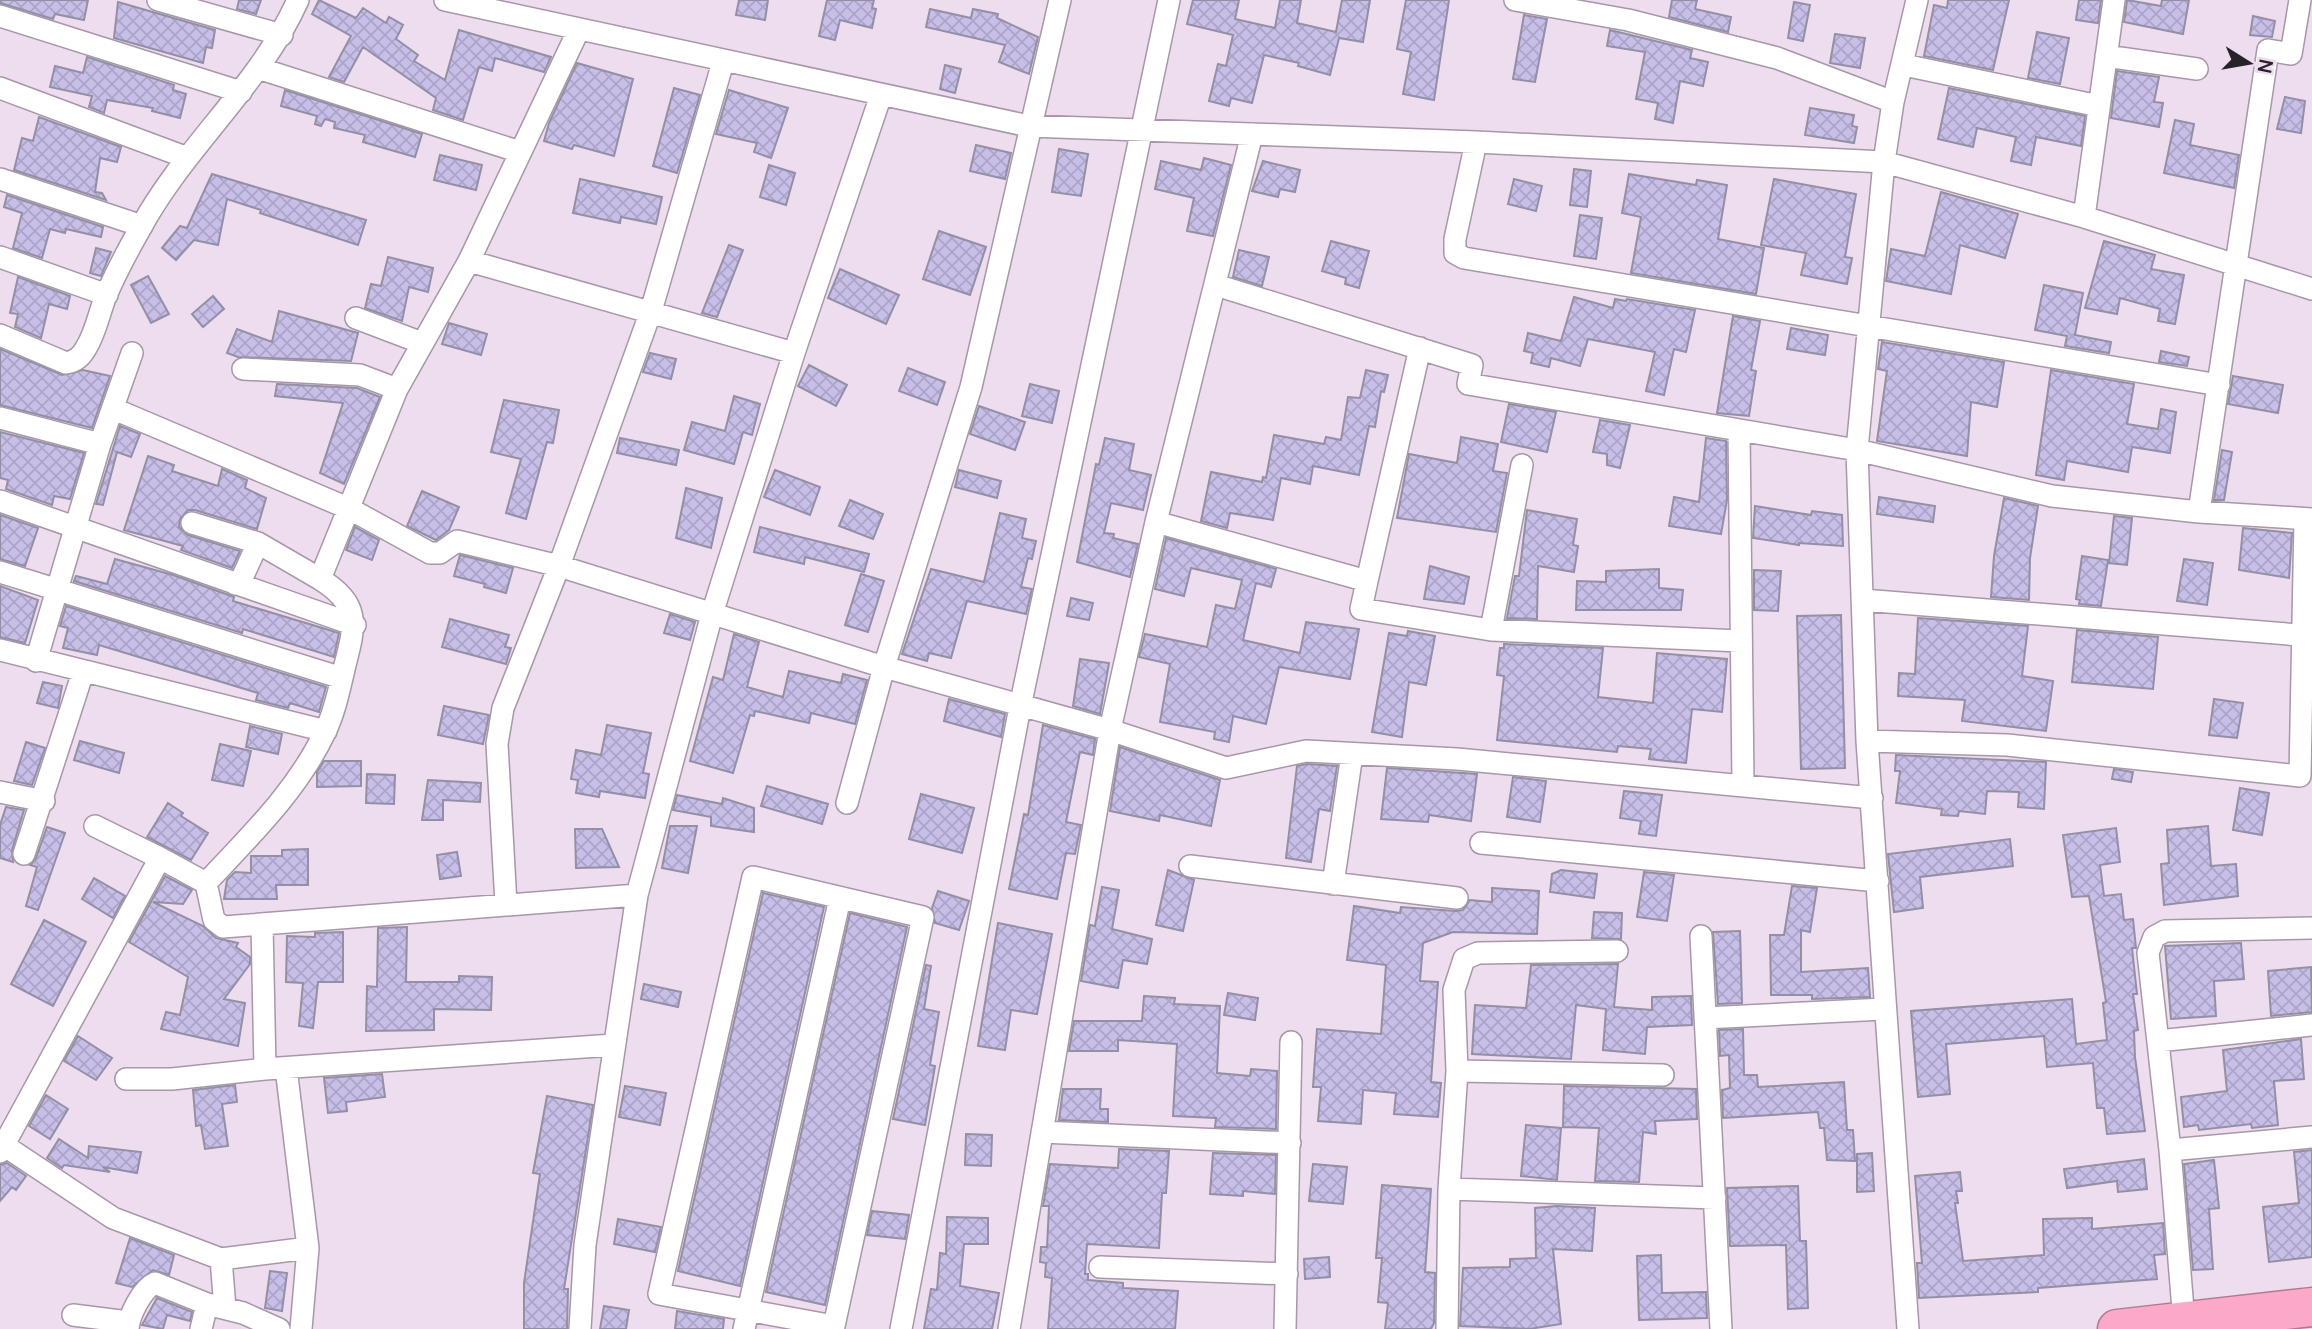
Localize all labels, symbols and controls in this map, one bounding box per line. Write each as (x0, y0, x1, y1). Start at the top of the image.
north arrow (2214, 28, 2284, 98)
text: N (2252, 57, 2280, 75)

